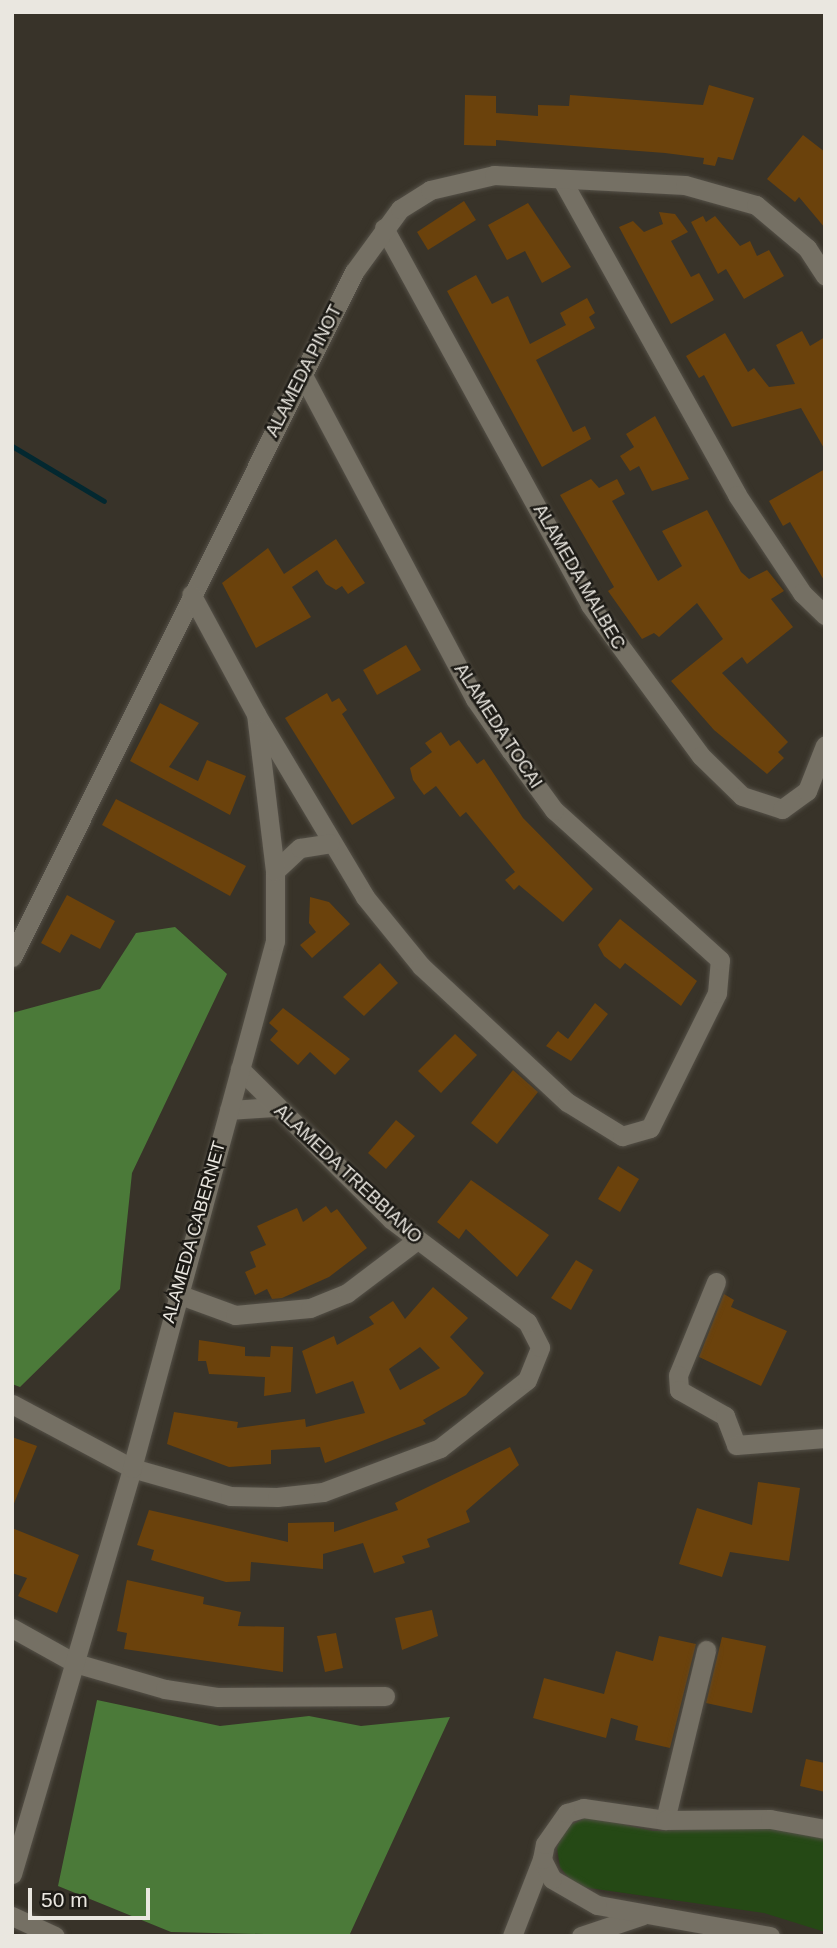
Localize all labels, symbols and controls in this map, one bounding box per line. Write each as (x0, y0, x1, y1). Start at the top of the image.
street label: ALAMEDA PINOT (261, 301, 347, 441)
street label: ALAMEDA MALBEC (528, 500, 630, 654)
street label: ALAMEDA TOCAI (449, 659, 547, 793)
street label: ALAMEDA TREBBIANO (269, 1100, 427, 1248)
street label: ALAMEDA CABERNET (158, 1138, 230, 1326)
scale bar (32, 1874, 154, 1918)
text: 50 m (41, 1888, 88, 1911)

